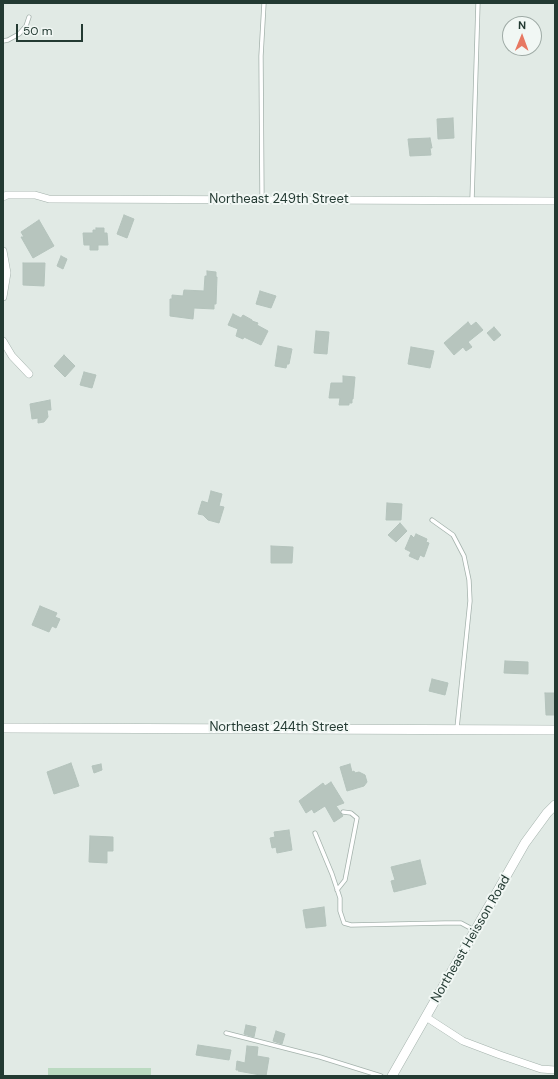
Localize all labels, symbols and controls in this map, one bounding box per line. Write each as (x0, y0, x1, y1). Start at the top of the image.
scale bar (18, 16, 85, 42)
north arrow (502, 16, 542, 56)
text: N (518, 18, 526, 32)
text: 50 m (23, 23, 52, 39)
street label: Northeast 249th Street (209, 192, 349, 208)
street label: Northeast 244th Street (209, 720, 349, 736)
street label: Northeast Heisson Road (428, 872, 514, 1006)

